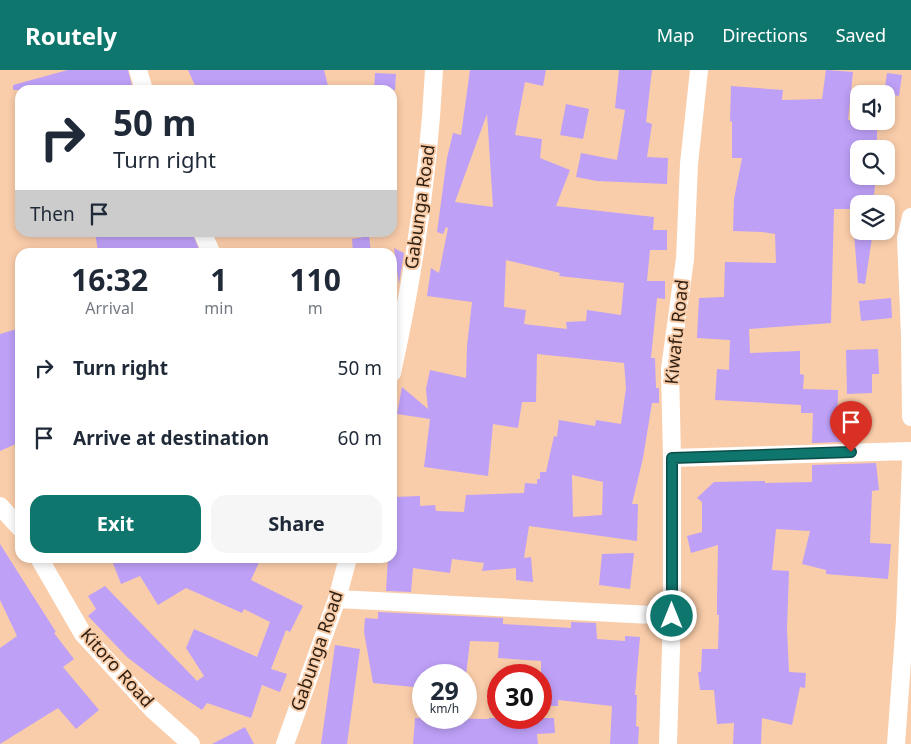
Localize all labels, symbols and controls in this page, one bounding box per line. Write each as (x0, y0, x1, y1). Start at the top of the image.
text: Routely (25, 19, 117, 52)
text: Map (657, 23, 694, 47)
text: Directions (722, 23, 808, 47)
text: Saved (836, 23, 886, 47)
map controls (850, 85, 895, 240)
button: sound (850, 85, 895, 130)
text: 50 m (113, 99, 196, 146)
icon: right (30, 105, 95, 170)
button: search (850, 140, 895, 185)
street label: Gabunga Road (398, 143, 440, 271)
text: Turn right (113, 144, 216, 174)
button: layers (850, 195, 895, 240)
icon: arrive (85, 200, 113, 228)
text: Then (30, 201, 75, 227)
text: 16:32 (71, 259, 148, 300)
text: 1 (210, 259, 227, 300)
text: 110 (289, 259, 341, 300)
street label: Kiwafu Road (659, 278, 693, 386)
text: Arrival (85, 297, 134, 319)
text: min (204, 297, 233, 319)
text: m (308, 297, 323, 319)
icon: right (30, 354, 58, 382)
text: Turn right (73, 355, 168, 381)
text: 50 m (338, 355, 382, 381)
pin (830, 401, 872, 452)
icon: arrive (837, 408, 865, 436)
icon: arrive (30, 424, 58, 452)
text: Arrive at destination (73, 425, 269, 451)
text: 60 m (338, 425, 382, 451)
button: Exit (30, 495, 201, 553)
button: Share (211, 495, 382, 553)
street label: Gabunga Road (284, 587, 348, 714)
position arrow (645, 589, 697, 641)
street label: Kitoro Road (76, 622, 160, 712)
speed limit sign: 30 (487, 664, 552, 729)
text: 29 (430, 673, 459, 707)
text: km/h (430, 700, 459, 717)

